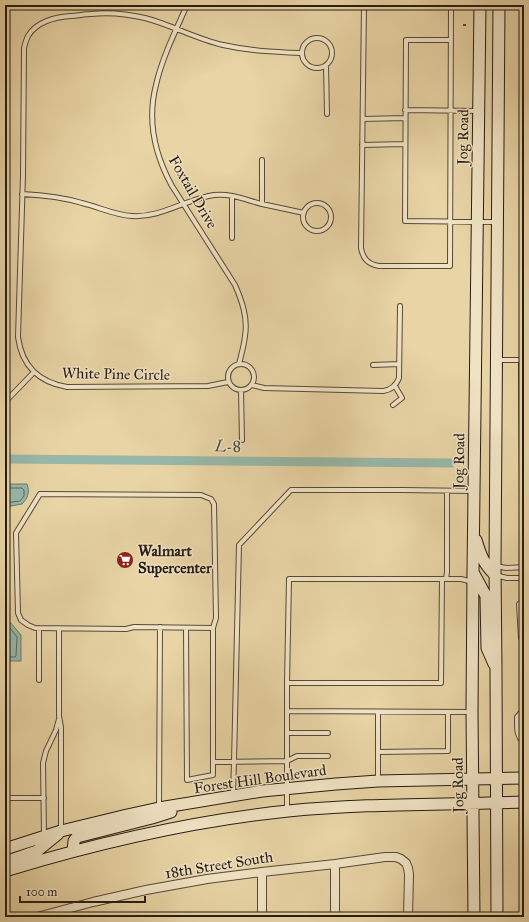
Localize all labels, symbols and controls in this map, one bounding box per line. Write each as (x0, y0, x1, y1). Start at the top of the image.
street label: Jog Road (453, 109, 473, 167)
street label: Foxtail Drive (165, 152, 221, 232)
street label: White Pine Circle (62, 364, 170, 384)
street label: Jog Road (449, 433, 469, 491)
water label: L-8 (214, 436, 241, 456)
place label: Walmart Supercenter (138, 542, 212, 578)
supermarket icon: Walmart Supercenter (115, 550, 135, 570)
street label: Jog Road (449, 757, 469, 815)
street label: Forest Hill Boulevard (193, 761, 328, 797)
street label: 18th Street South (164, 847, 275, 882)
scale bar (20, 878, 145, 904)
text: 100 m (26, 885, 57, 899)

